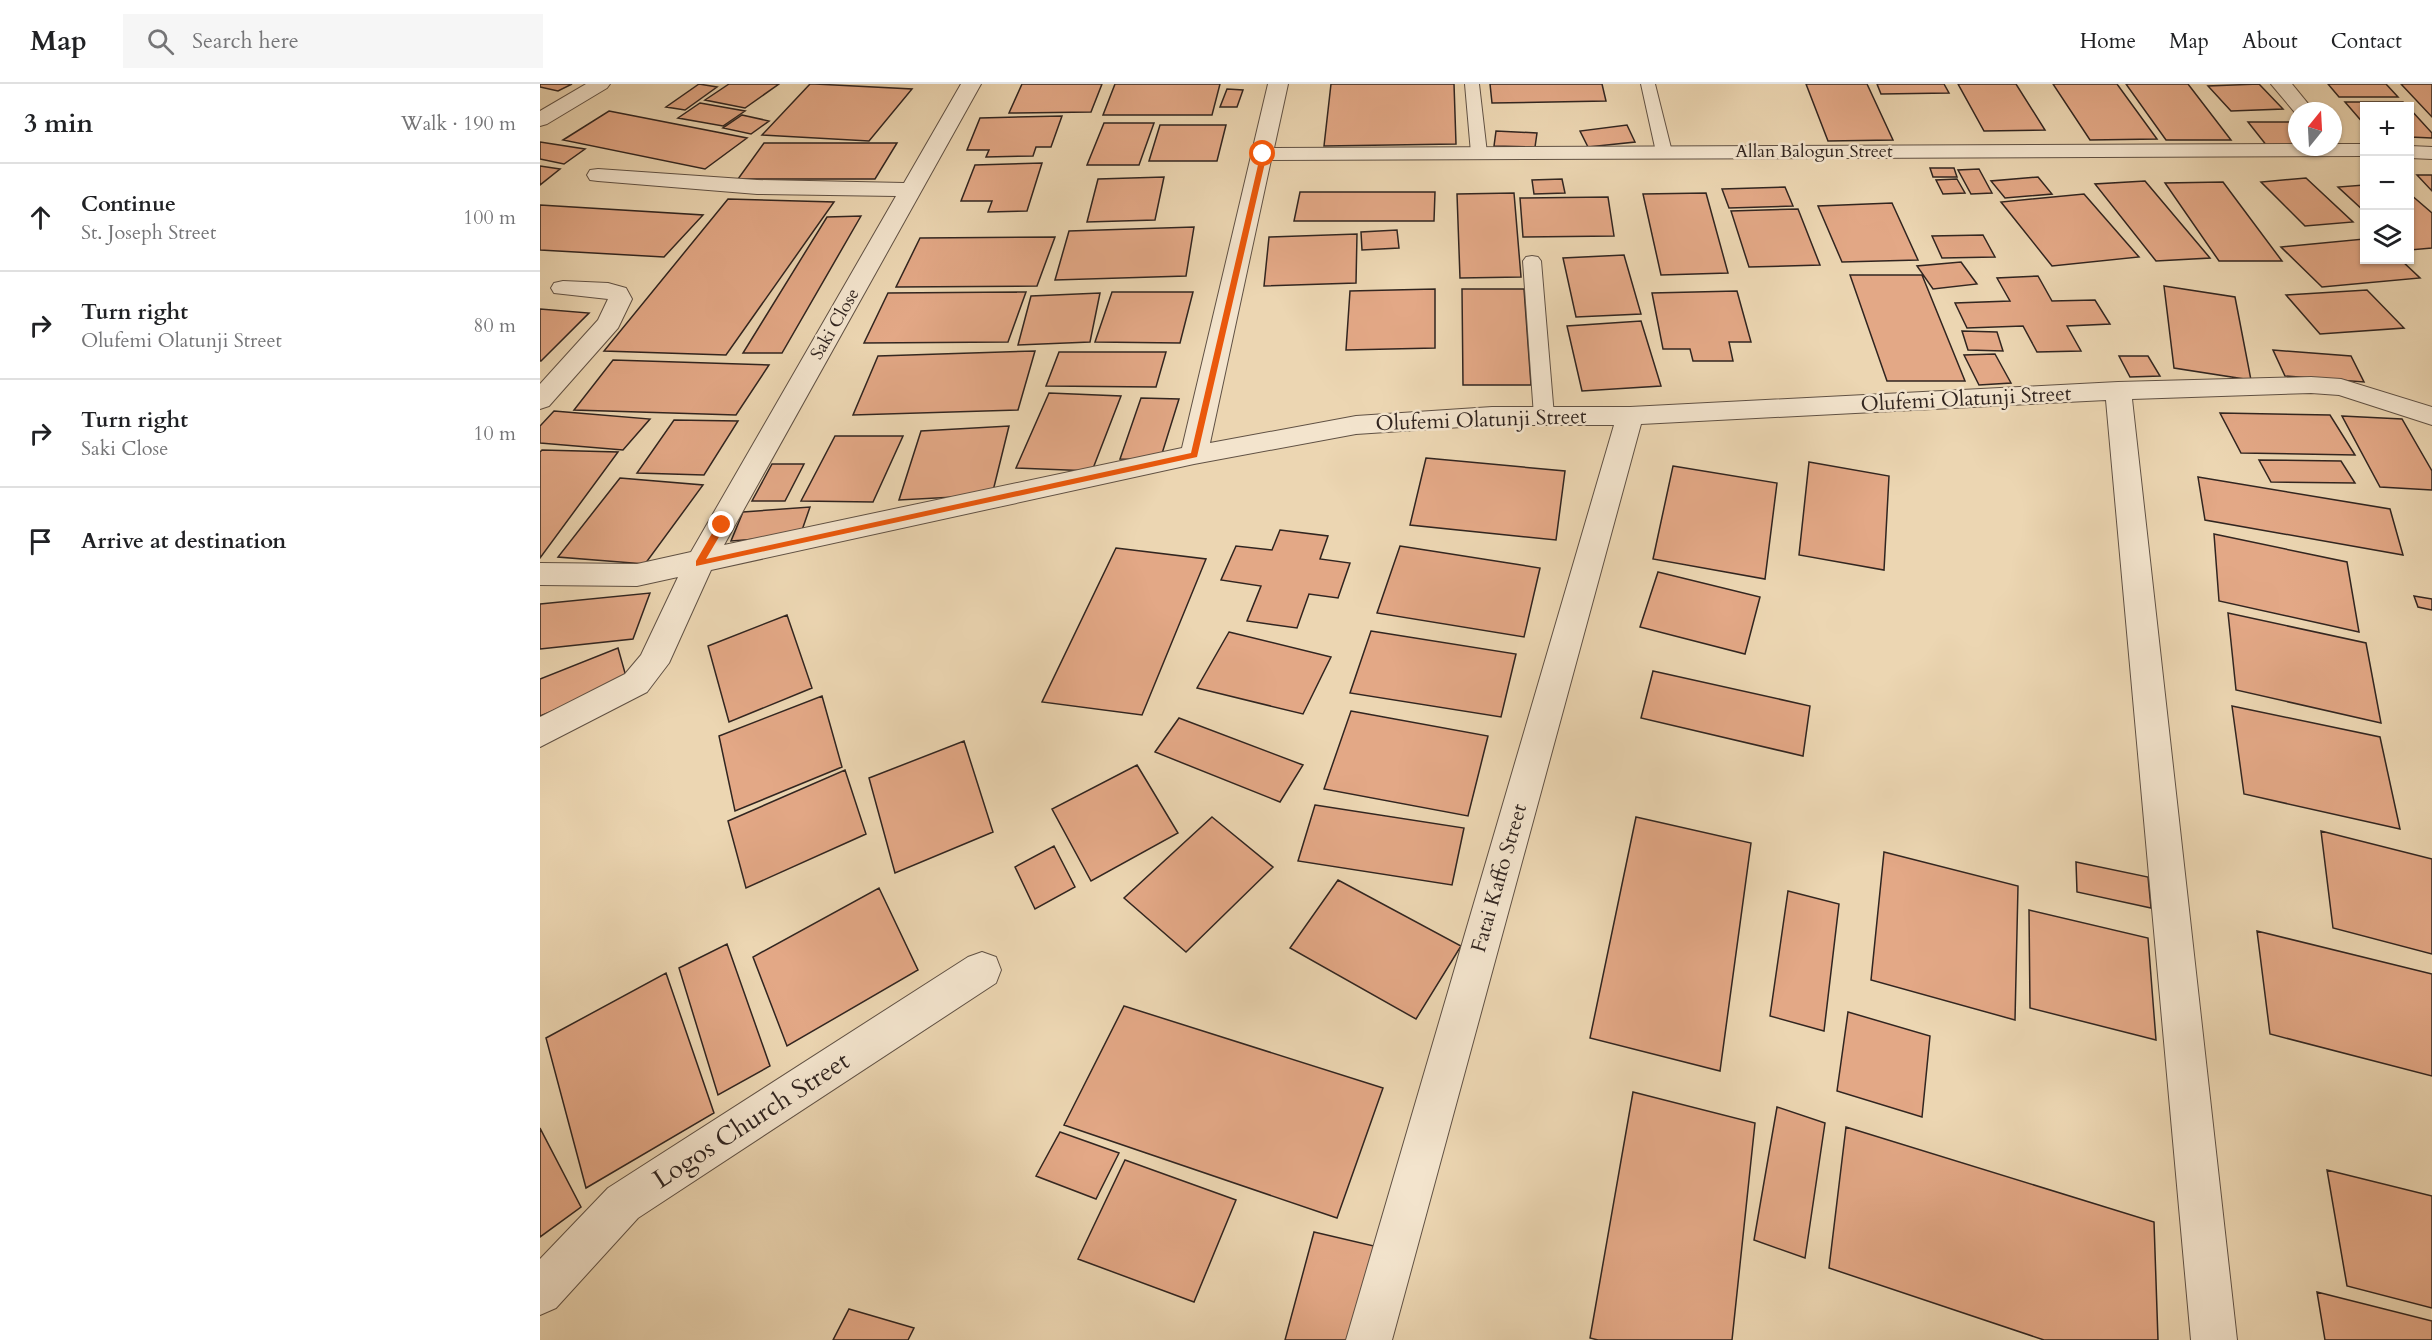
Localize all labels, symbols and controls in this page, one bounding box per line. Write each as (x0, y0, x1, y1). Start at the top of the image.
search box (123, 14, 543, 68)
text: Map (30, 22, 87, 60)
icon: search (144, 25, 177, 58)
text: Search here (192, 26, 299, 56)
text: Home (2080, 27, 2136, 56)
text: Map (2169, 27, 2209, 56)
text: About (2242, 27, 2298, 56)
text: Contact (2331, 27, 2402, 56)
north arrow (2288, 102, 2342, 156)
map controls (2360, 102, 2414, 264)
button: + (2360, 102, 2414, 156)
text: 3 min (24, 106, 93, 141)
text: Walk · 190 m (401, 110, 516, 137)
street label: Allan Balogun Street (1735, 139, 1893, 164)
route start (1249, 140, 1275, 166)
button: − (2360, 156, 2414, 210)
text: Continue (81, 189, 176, 219)
icon: ahead (24, 201, 57, 234)
text: 100 m (463, 204, 516, 231)
button: layers (2360, 210, 2414, 264)
text: St. Joseph Street (81, 219, 216, 246)
street label: Saki Close (805, 284, 865, 364)
text: Turn right (81, 297, 188, 327)
icon: right (24, 309, 57, 342)
text: 80 m (473, 312, 516, 339)
text: Olufemi Olatunji Street (81, 327, 282, 354)
street label: Olufemi Olatunji Street (1860, 379, 2072, 419)
street label: Olufemi Olatunji Street (1375, 402, 1587, 438)
text: Turn right (81, 405, 188, 435)
icon: right (24, 417, 57, 450)
text: 10 m (473, 420, 516, 447)
text: Saki Close (81, 435, 168, 462)
route end (708, 511, 734, 537)
icon: arrive (24, 525, 57, 558)
text: Arrive at destination (81, 526, 286, 556)
street label: Fatai Kaffo Street (1464, 800, 1534, 956)
street label: Logos Church Street (646, 1043, 856, 1197)

